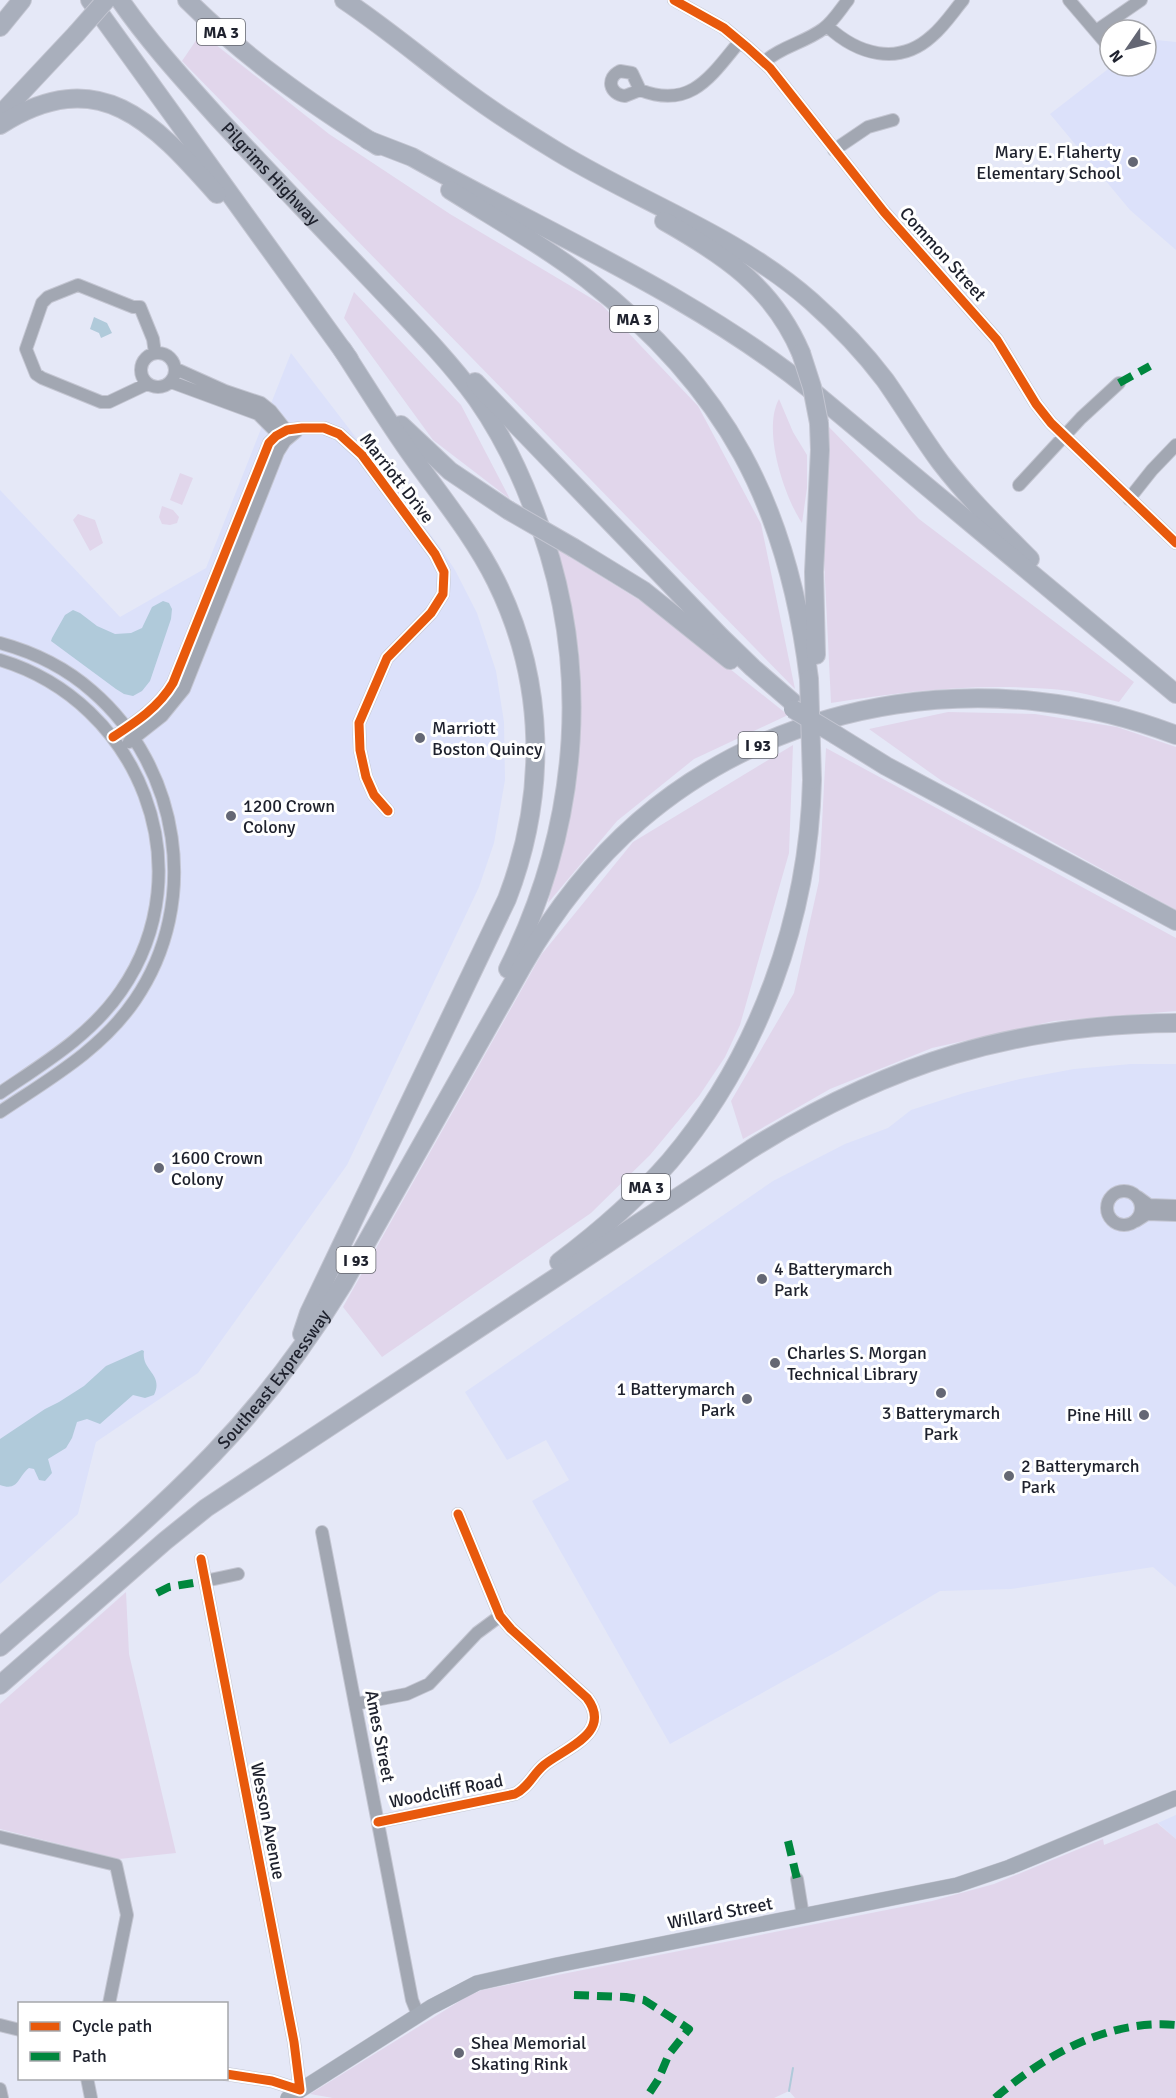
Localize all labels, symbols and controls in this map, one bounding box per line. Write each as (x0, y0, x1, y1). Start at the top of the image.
north arrow (1098, 18, 1158, 78)
road number: MA 3 (197, 19, 245, 45)
text: N (1105, 46, 1128, 66)
street label: Pilgrims Highway (216, 117, 325, 230)
place label: Mary E. Flaherty Elementary School (976, 141, 1122, 184)
marker: Mary E. Flaherty Elementary School (1126, 155, 1140, 169)
street label: Common Street (895, 202, 991, 306)
road number: MA 3 (610, 306, 658, 332)
street label: Marriott Drive (355, 429, 439, 527)
place label: Marriott Boston Quincy (432, 717, 543, 760)
marker: Marriott Boston Quincy (413, 731, 427, 745)
road number: I 93 (738, 732, 777, 758)
place label: 1200 Crown Colony (243, 795, 335, 838)
marker: 1200 Crown Colony (224, 809, 238, 823)
place label: 1600 Crown Colony (171, 1147, 263, 1190)
marker: 1600 Crown Colony (152, 1161, 166, 1175)
road number: MA 3 (622, 1174, 670, 1200)
road number: I 93 (336, 1247, 376, 1273)
place label: 4 Batterymarch Park (774, 1258, 893, 1301)
marker: 4 Batterymarch Park (755, 1272, 769, 1286)
street label: Southeast Expressway (212, 1305, 335, 1454)
place label: Charles S. Morgan Technical Library (787, 1342, 927, 1385)
marker: Charles S. Morgan Technical Library (768, 1356, 782, 1370)
place label: 1 Batterymarch Park (617, 1378, 735, 1421)
marker: 3 Batterymarch Park (934, 1386, 948, 1400)
marker: 1 Batterymarch Park (740, 1392, 754, 1406)
place label: 3 Batterymarch Park (882, 1402, 1000, 1445)
place label: Pine Hill (1067, 1404, 1132, 1426)
marker: Pine Hill (1137, 1408, 1151, 1422)
place label: 2 Batterymarch Park (1021, 1455, 1140, 1498)
marker: 2 Batterymarch Park (1002, 1469, 1016, 1483)
street label: Ames Street (360, 1688, 400, 1784)
street label: Wesson Avenue (246, 1761, 290, 1881)
street label: Woodcliff Road (387, 1769, 505, 1813)
street label: Willard Street (666, 1892, 774, 1934)
legend (18, 2002, 228, 2080)
text: Cycle path (72, 2015, 152, 2037)
place label: Shea Memorial Skating Rink (471, 2032, 586, 2075)
text: Path (72, 2045, 107, 2067)
marker: Shea Memorial Skating Rink (452, 2046, 466, 2060)

